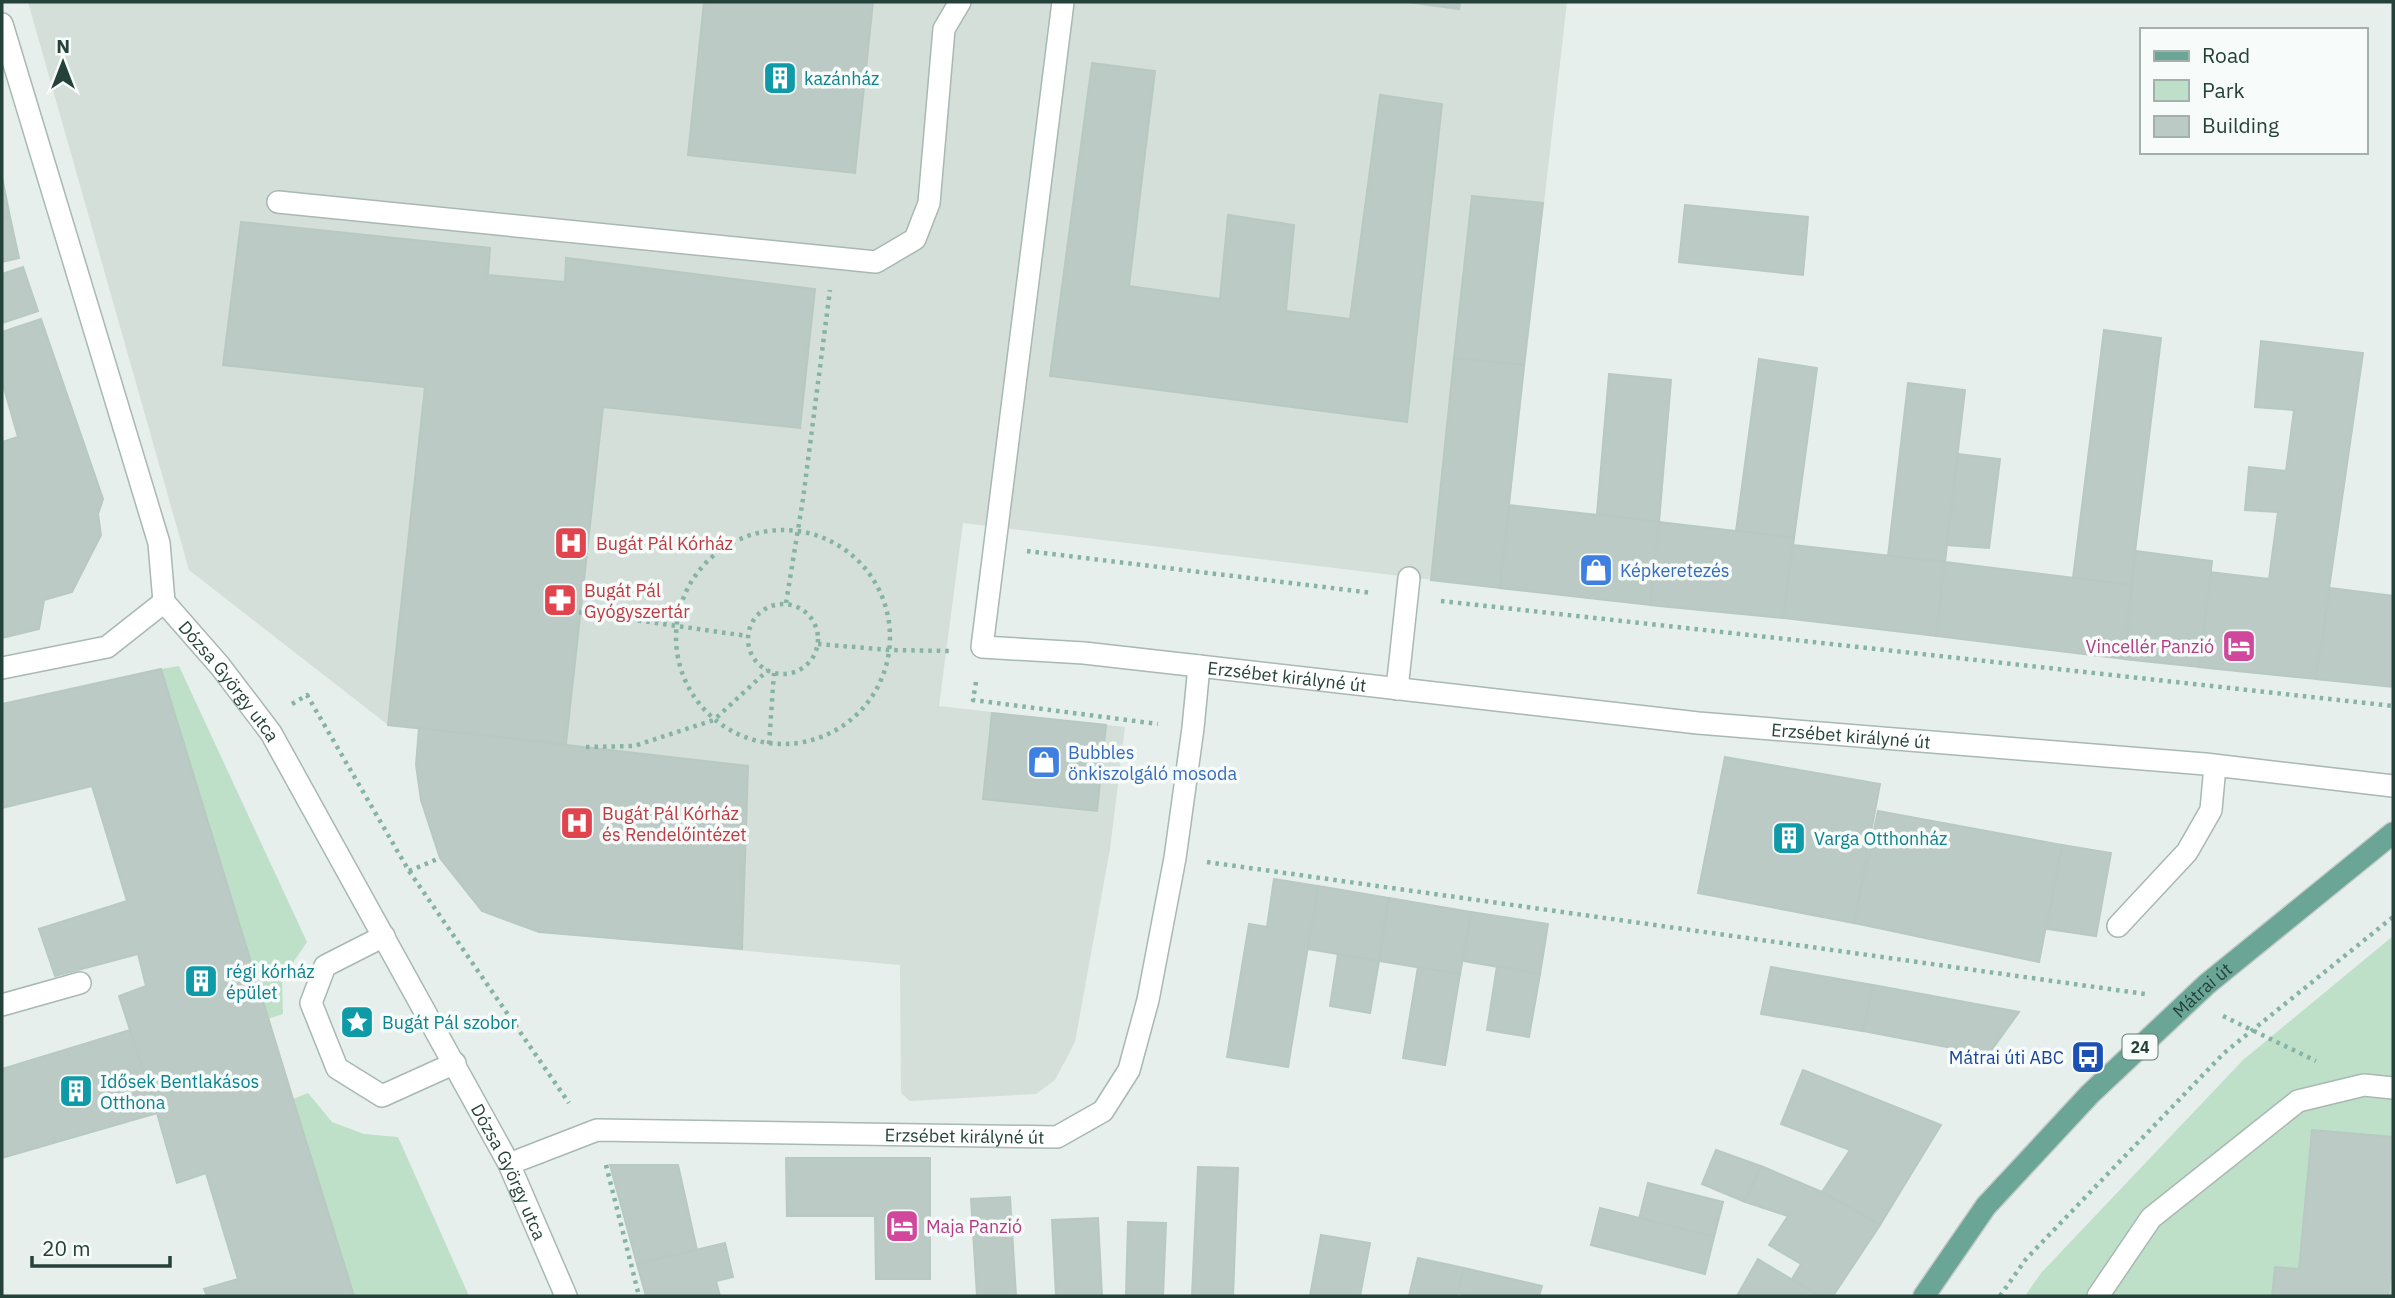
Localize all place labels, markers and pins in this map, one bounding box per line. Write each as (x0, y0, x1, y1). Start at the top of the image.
building icon: kazánház (761, 59, 799, 97)
place label: kazánház (804, 67, 879, 90)
hospital icon: Bugát Pál Kórház (552, 524, 590, 562)
place label: Bugát Pál Kórház (596, 532, 733, 555)
shop icon: Képkeretezés (1577, 551, 1615, 589)
place label: Képkeretezés (1620, 559, 1730, 582)
place label: Bugát Pál Gyógyszertár (584, 579, 690, 623)
pharmacy icon: Bugát Pál Gyógyszertár (541, 581, 579, 619)
hotel icon: Vincellér Panzió (2220, 627, 2258, 665)
place label: Vincellér Panzió (2086, 635, 2214, 658)
place label: Bubbles önkiszolgáló mosoda (1068, 741, 1237, 785)
shop icon: Bubbles önkiszolgáló mosoda (1025, 743, 1063, 781)
place label: Bugát Pál Kórház és Rendelőintézet (602, 802, 747, 846)
hospital icon: Bugát Pál Kórház és Rendelőintézet (558, 804, 596, 842)
building icon: Varga Otthonház (1770, 819, 1808, 857)
place label: Varga Otthonház (1814, 827, 1947, 850)
place label: régi kórház épület (226, 960, 315, 1004)
building icon: régi kórház épület (182, 962, 220, 1000)
place icon: Bugát Pál szobor (338, 1003, 376, 1041)
place label: Bugát Pál szobor (382, 1011, 517, 1034)
bus stop icon: Mátrai úti ABC (2069, 1038, 2107, 1076)
place label: Mátrai úti ABC (1949, 1046, 2064, 1069)
place label: Idősek Bentlakásos Otthona (100, 1070, 259, 1114)
building icon: Idősek Bentlakásos Otthona (57, 1072, 95, 1110)
hotel icon: Maja Panzió (883, 1207, 921, 1245)
place label: Maja Panzió (926, 1215, 1022, 1238)

